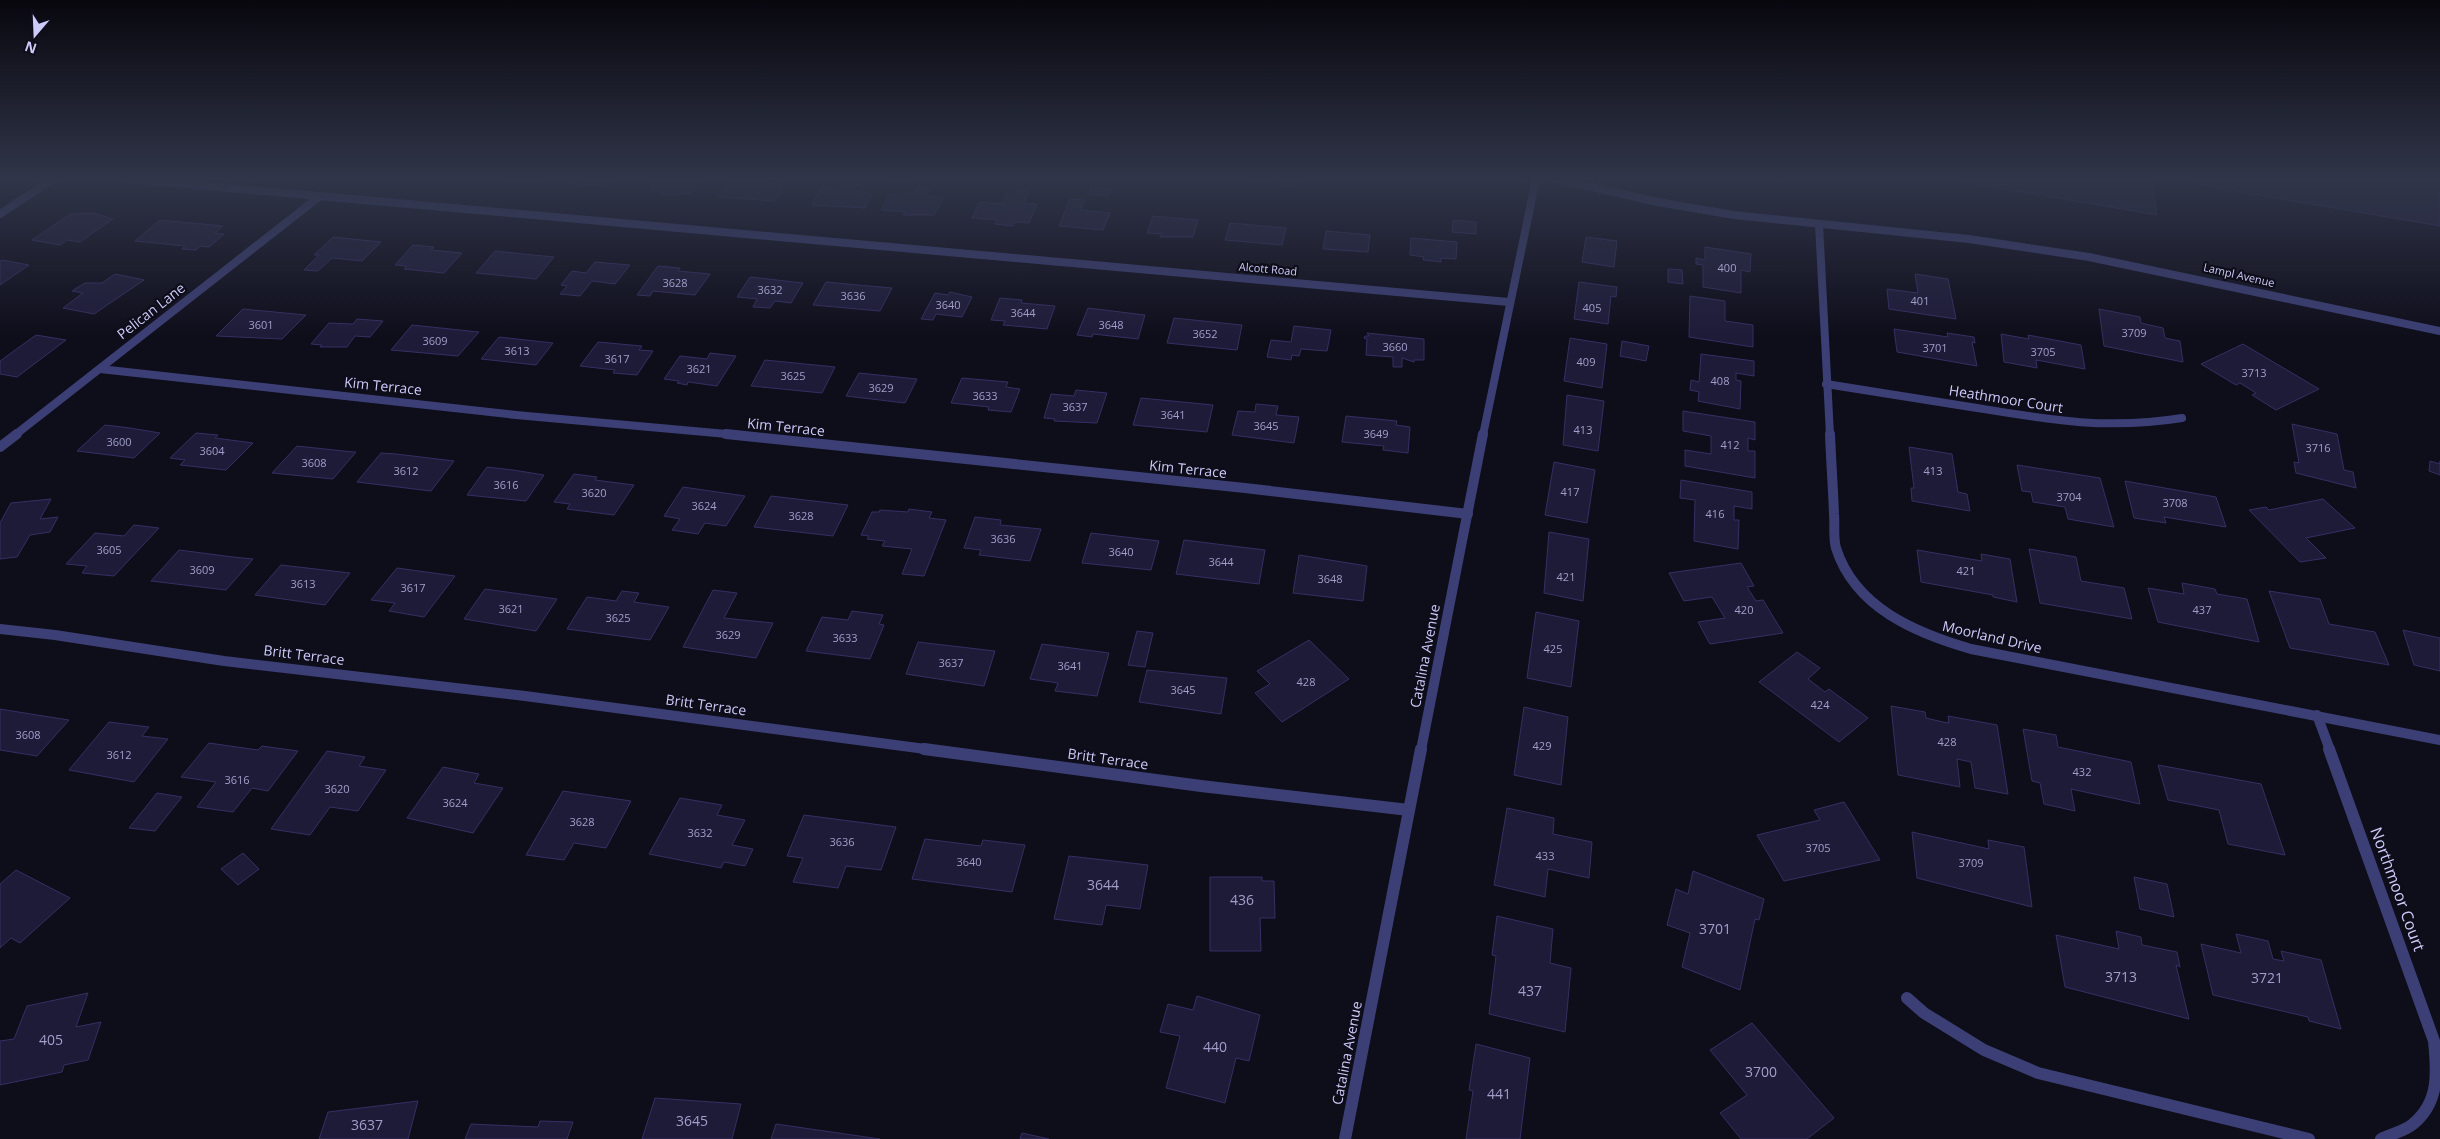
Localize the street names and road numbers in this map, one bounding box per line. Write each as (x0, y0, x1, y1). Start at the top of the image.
street label: Alcott Road (1238, 258, 1298, 279)
street label: Lampl Avenue (2202, 259, 2276, 290)
street label: Pelican Lane (113, 278, 189, 343)
street label: Kim Terrace (343, 372, 423, 399)
street label: Heathmoor Court (1948, 380, 2064, 417)
street label: Kim Terrace (746, 413, 826, 440)
street label: Kim Terrace (1148, 455, 1228, 482)
street label: Catalina Avenue (1405, 602, 1444, 709)
street label: Moorland Drive (1941, 616, 2044, 657)
street label: Britt Terrace (263, 640, 346, 669)
street label: Britt Terrace (665, 689, 748, 720)
street label: Britt Terrace (1067, 743, 1150, 774)
street label: Northmoor Court (2365, 824, 2431, 954)
street label: Catalina Avenue (1327, 999, 1366, 1106)

